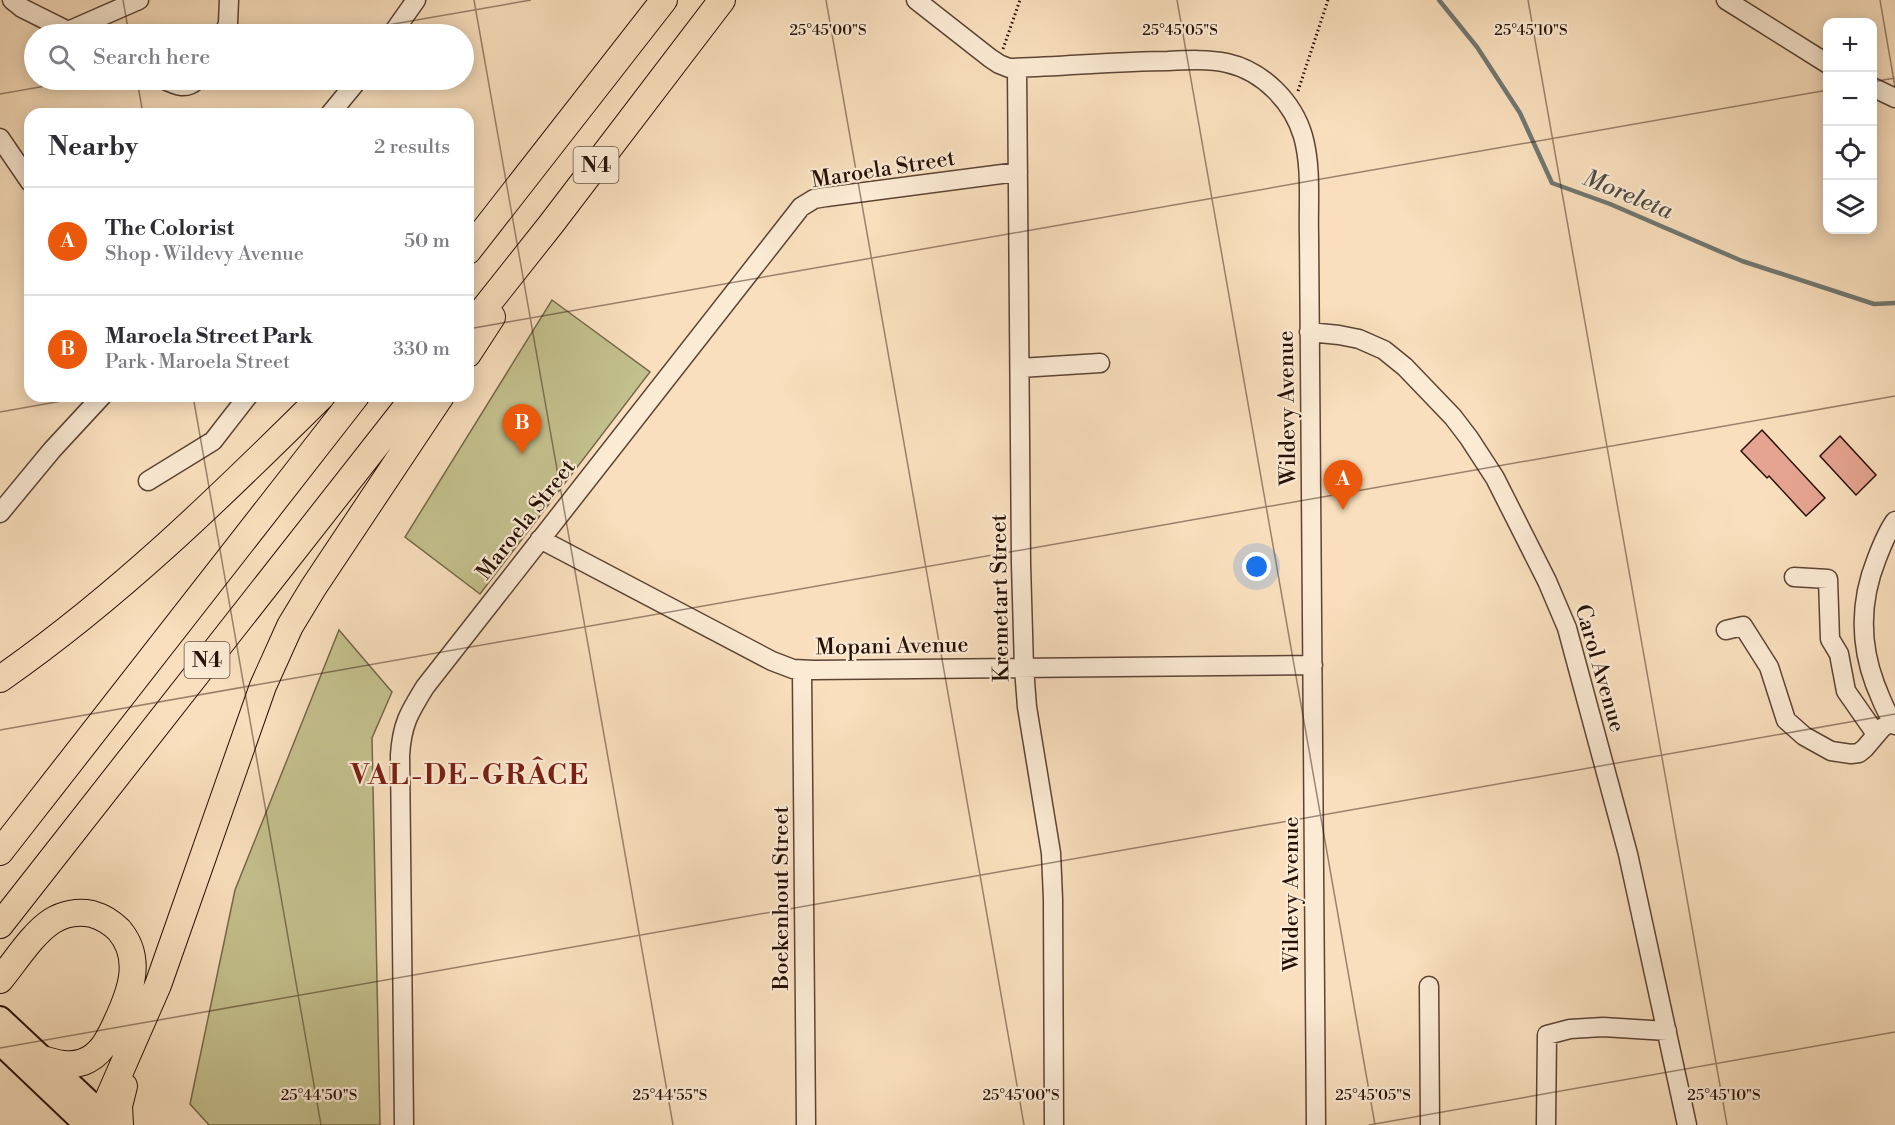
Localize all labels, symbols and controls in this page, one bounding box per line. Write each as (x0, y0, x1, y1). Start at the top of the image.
map controls (1823, 18, 1877, 234)
button: + (1823, 18, 1877, 72)
text: 25°45'00"S (789, 21, 867, 40)
text: 25°45'05"S (1142, 21, 1218, 40)
text: 25°45'10"S (1494, 21, 1568, 40)
search box (24, 24, 474, 90)
icon: search (45, 41, 78, 74)
text: Search here (93, 44, 210, 71)
button: − (1823, 72, 1877, 126)
button: locate (1823, 126, 1877, 180)
text: Nearby (48, 131, 138, 163)
text: 2 results (374, 135, 450, 160)
street label: Maroela Street (809, 145, 957, 194)
road number: N4 (574, 147, 618, 183)
water label: Moreleta (1578, 163, 1678, 227)
button: layers (1823, 180, 1877, 234)
text: The Colorist (105, 215, 234, 242)
text: A (60, 229, 75, 254)
text: 50 m (404, 229, 450, 254)
text: Shop · Wildevy Avenue (105, 242, 304, 267)
text: Maroela Street Park (105, 323, 313, 350)
street label: Wildevy Avenue (1273, 330, 1302, 487)
text: B (60, 337, 75, 362)
text: 330 m (393, 337, 450, 362)
text: Park · Maroela Street (105, 350, 290, 375)
pin: B (502, 404, 542, 454)
street label: Maroela Street (471, 454, 582, 585)
pin: A (1324, 460, 1362, 510)
street label: Kremetart Street (986, 513, 1015, 682)
your location (1242, 552, 1271, 581)
street label: Carol Avenue (1568, 602, 1631, 735)
street label: Mopani Avenue (815, 632, 969, 661)
road number: N4 (184, 642, 230, 678)
district label: VAL-DE-GRÂCE (350, 756, 589, 793)
street label: Boekenhout Street (768, 806, 795, 991)
street label: Wildevy Avenue (1278, 816, 1305, 973)
text: 25°44'50"S (281, 1086, 357, 1105)
text: 25°44'55"S (633, 1086, 707, 1105)
text: 25°45'00"S (982, 1086, 1060, 1105)
text: 25°45'05"S (1335, 1086, 1411, 1105)
text: 25°45'10"S (1687, 1086, 1761, 1105)

